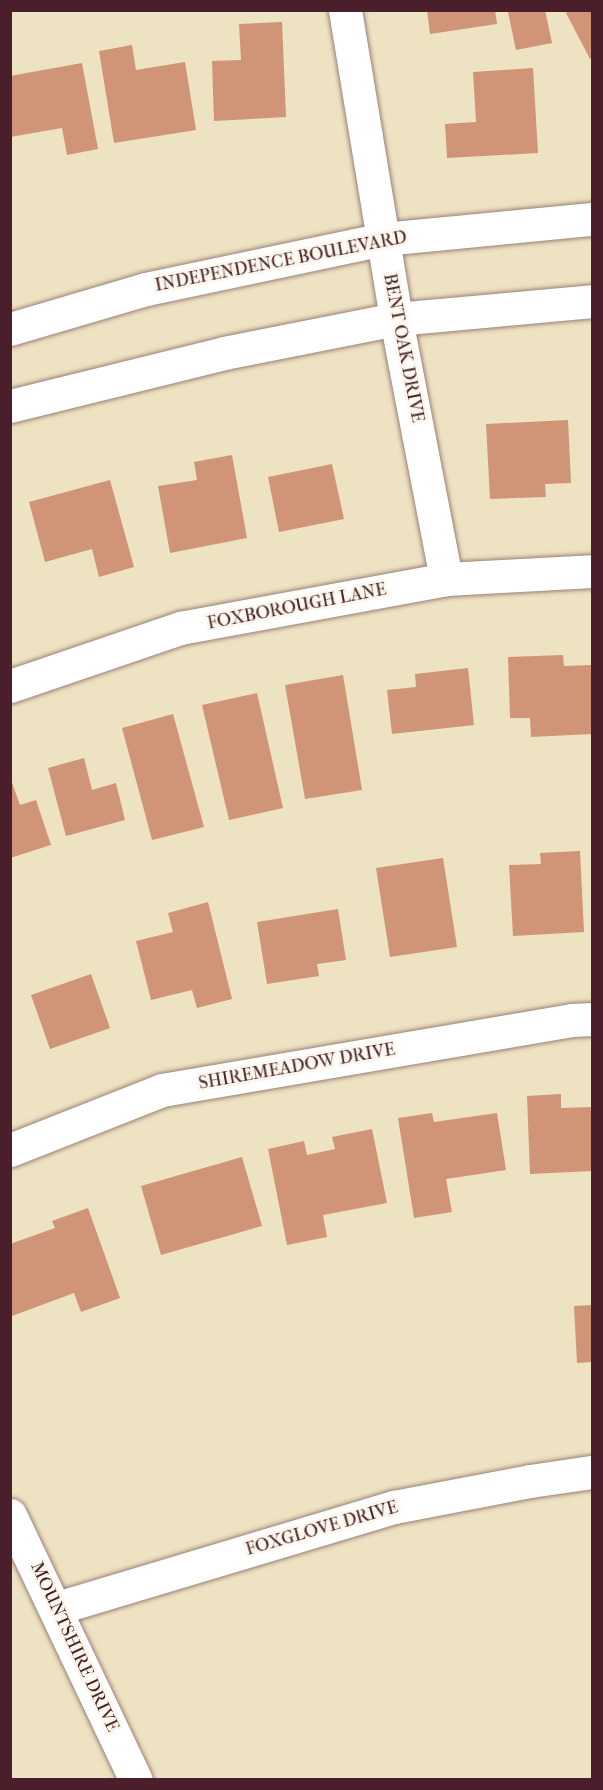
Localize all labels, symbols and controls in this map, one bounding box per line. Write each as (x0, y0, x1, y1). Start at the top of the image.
street label: INDEPENDENCE BOULEVARD (153, 227, 409, 297)
street label: BENT OAK DRIVE (378, 272, 428, 424)
street label: FOXBOROUGH LANE (206, 579, 388, 635)
street label: SHIREMEADOW DRIVE (197, 1039, 397, 1095)
street label: FOXGLOVE DRIVE (243, 1497, 401, 1561)
street label: MOUNTSHIRE DRIVE (25, 1559, 123, 1735)

